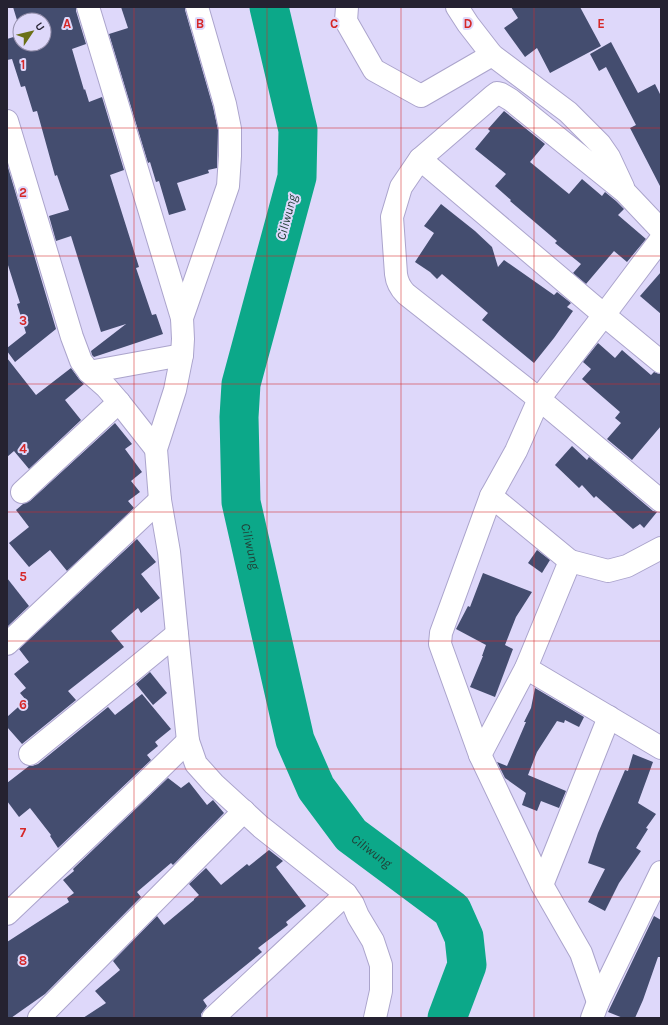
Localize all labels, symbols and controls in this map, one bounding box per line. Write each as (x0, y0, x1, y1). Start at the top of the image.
north arrow (12, 12, 52, 52)
text: A (63, 16, 71, 31)
text: B (196, 16, 204, 31)
text: C (330, 16, 338, 31)
text: D (464, 16, 473, 31)
text: E (597, 16, 605, 31)
text: U (32, 20, 47, 33)
text: 1 (21, 57, 25, 72)
text: 2 (19, 185, 27, 200)
water label: Ciliwung (273, 191, 300, 242)
text: 3 (19, 313, 27, 328)
text: 4 (19, 441, 27, 456)
water label: Ciliwung (238, 522, 263, 572)
text: 5 (19, 569, 27, 584)
text: 6 (19, 697, 27, 712)
text: 7 (20, 825, 27, 840)
water label: Ciliwung (348, 831, 396, 872)
text: 8 (19, 953, 27, 968)

